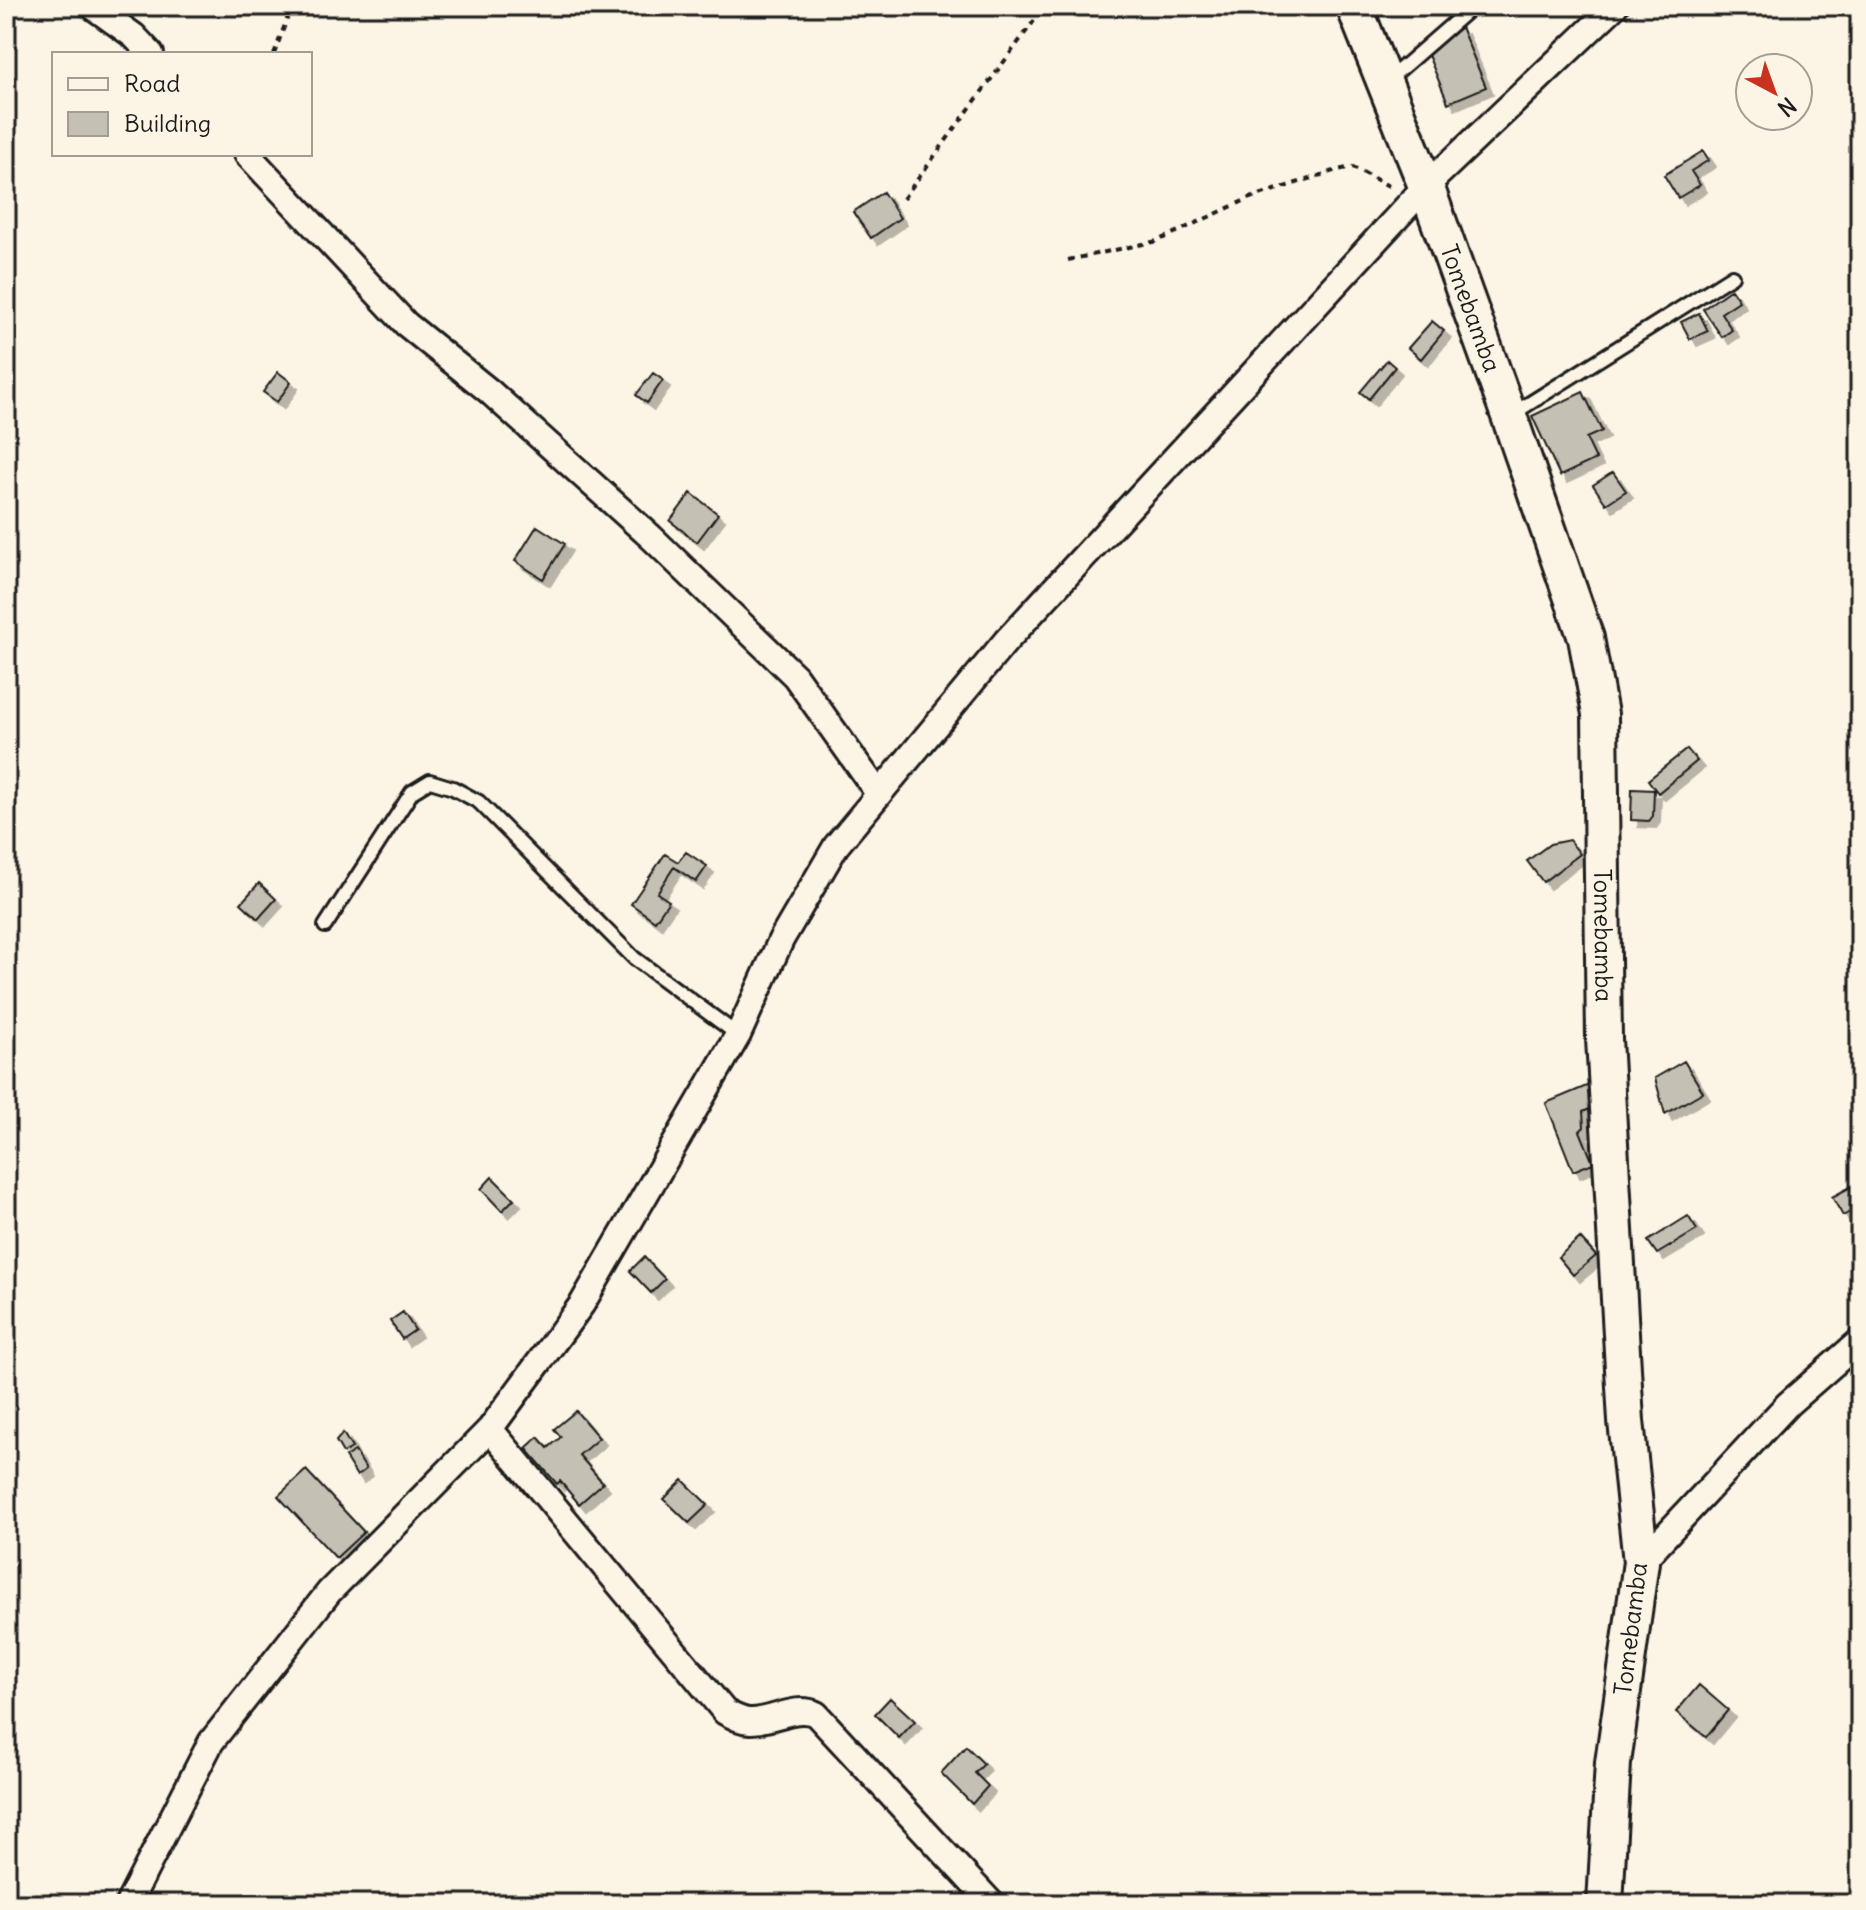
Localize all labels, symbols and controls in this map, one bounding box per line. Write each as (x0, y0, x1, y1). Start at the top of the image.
legend (52, 52, 312, 156)
north arrow (1734, 52, 1814, 132)
text: Road (124, 68, 180, 98)
text: N (1772, 92, 1802, 123)
text: Building (124, 108, 211, 138)
street label: Tomebamba (1434, 240, 1508, 376)
street label: Tomebamba (1588, 868, 1620, 1002)
street label: Tomebamba (1607, 1561, 1653, 1697)

